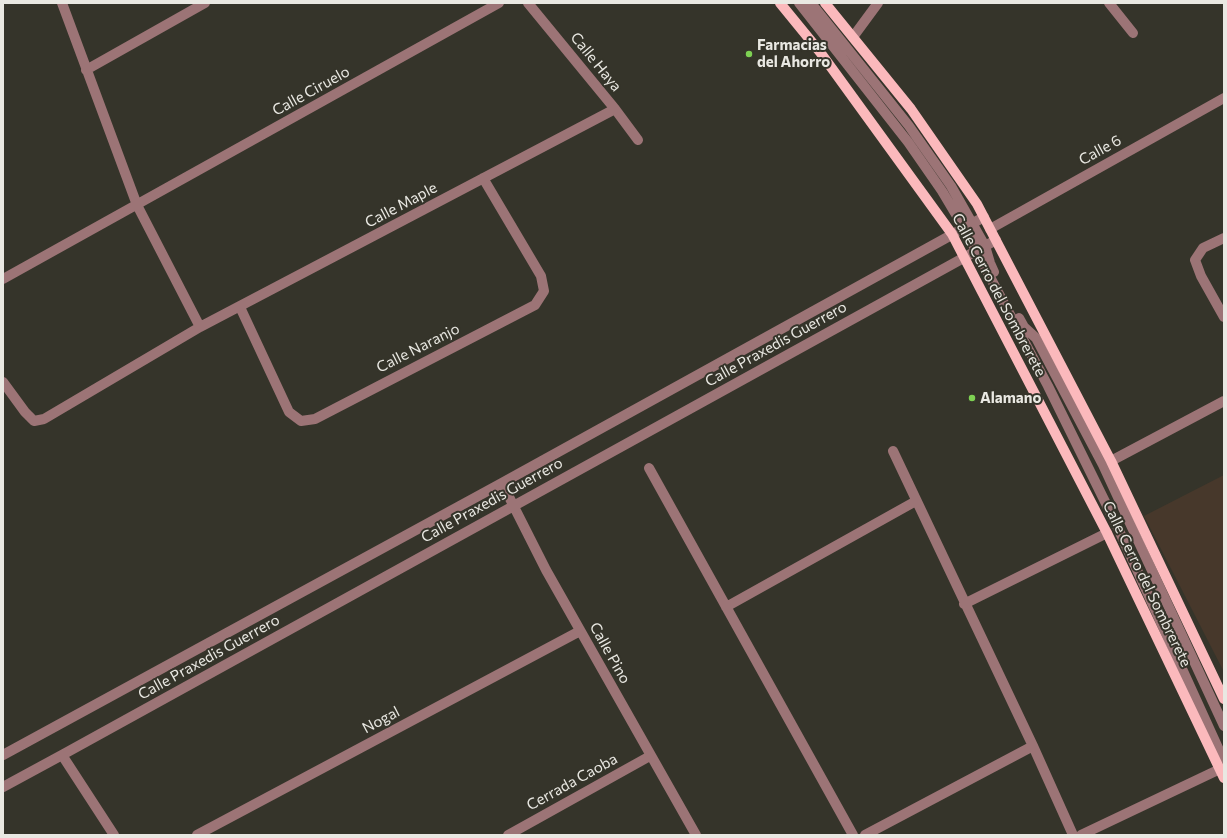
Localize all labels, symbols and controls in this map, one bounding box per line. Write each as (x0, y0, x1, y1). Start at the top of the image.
street label: Calle Haya (567, 29, 625, 95)
place label: Farmacias del Ahorro (757, 36, 830, 71)
marker: Farmacias del Ahorro (744, 49, 754, 59)
street label: Calle Ciruelo (269, 62, 353, 120)
street label: Calle 6 (1076, 131, 1124, 169)
street label: Calle Maple (362, 178, 440, 232)
street label: Calle Cerro del Sombrerete (948, 210, 1050, 380)
street label: Calle Praxedis Guerrero (702, 298, 850, 390)
street label: Calle Naranjo (373, 319, 463, 377)
place label: Alamano (980, 389, 1041, 407)
marker: Alamano (967, 393, 977, 403)
street label: Calle Praxedis Guerrero (418, 454, 566, 546)
street label: Calle Cerro del Sombrerete (1099, 498, 1195, 670)
street label: Calle Praxedis Guerrero (135, 611, 283, 703)
street label: Calle Pino (586, 619, 634, 687)
street label: Nogal (359, 703, 403, 737)
street label: Cerrada Caoba (523, 750, 621, 814)

